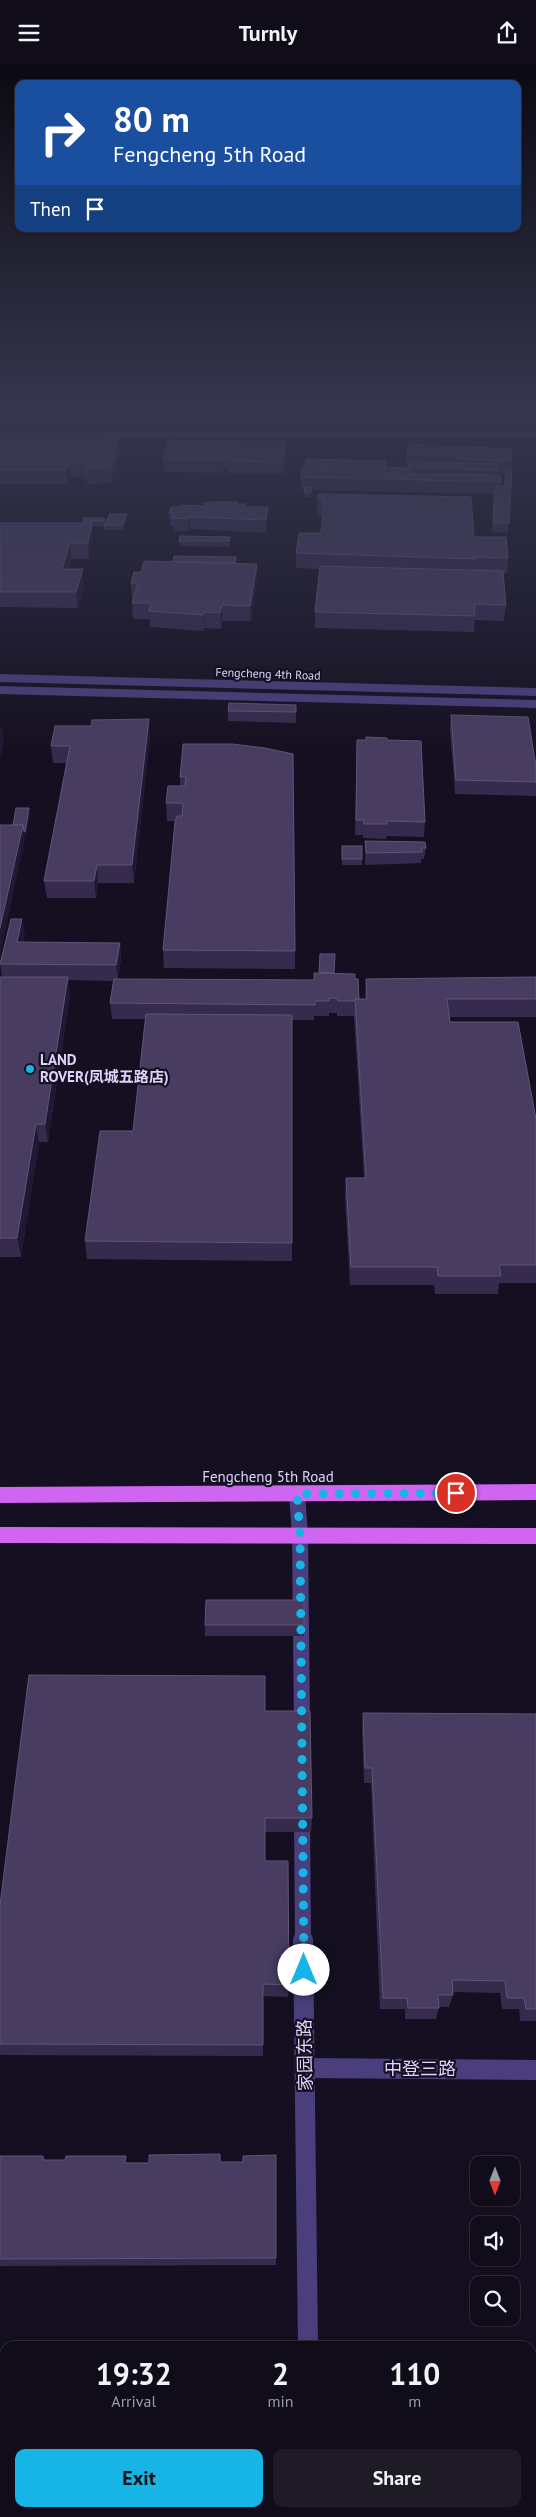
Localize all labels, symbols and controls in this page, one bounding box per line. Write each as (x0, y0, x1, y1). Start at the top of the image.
icon: menu (15, 19, 43, 47)
text: Turnly (239, 19, 297, 47)
icon: share (493, 19, 521, 47)
text: 80 m (113, 96, 190, 142)
icon: right (30, 100, 95, 165)
text: Fengcheng 5th Road (113, 140, 306, 168)
icon: arrive (81, 195, 109, 223)
text: Then (30, 197, 71, 221)
street label: Fengcheng 4th Road (215, 664, 321, 683)
place label: LAND ROVER(凤城五路店) (40, 1050, 169, 1086)
marker: LAND ROVER(凤城五路店) (24, 1063, 36, 1075)
street label: Fengcheng 5th Road (202, 1467, 334, 1486)
pin (435, 1472, 477, 1514)
icon: arrive (442, 1479, 470, 1507)
position arrow (277, 1943, 329, 1995)
street label: 家园东路 (292, 2019, 317, 2091)
street label: 中登三路 (384, 2057, 456, 2080)
north arrow (470, 2156, 520, 2206)
map controls (470, 2156, 520, 2326)
button: sound (470, 2216, 520, 2266)
button: search (470, 2276, 520, 2326)
text: 19:32 (96, 2354, 172, 2393)
text: 2 (272, 2354, 289, 2393)
text: 110 (389, 2354, 440, 2393)
text: Arrival (111, 2391, 156, 2411)
text: min (268, 2391, 294, 2411)
text: m (408, 2391, 421, 2411)
button: Exit (15, 2449, 263, 2507)
button: Share (273, 2449, 521, 2507)

